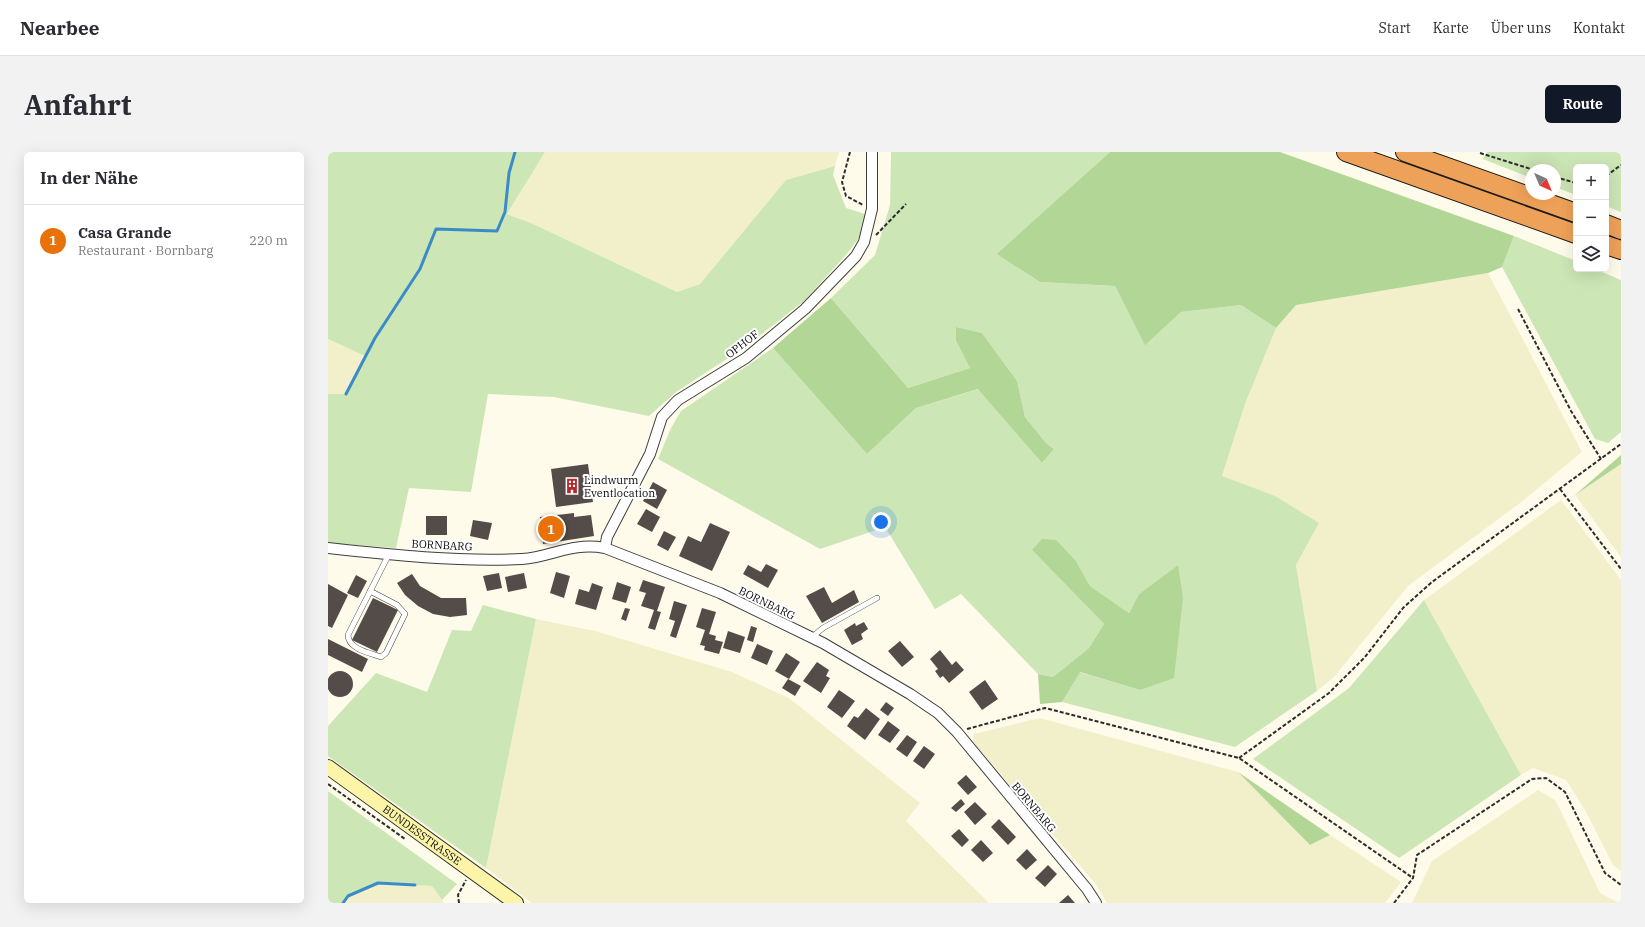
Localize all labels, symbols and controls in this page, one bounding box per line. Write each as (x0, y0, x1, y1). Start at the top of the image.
text: Nearbee (20, 16, 99, 40)
text: Start (1379, 19, 1411, 37)
text: Karte (1433, 19, 1469, 37)
text: Über uns (1491, 19, 1551, 37)
text: Kontakt (1573, 19, 1625, 37)
button: Route (1545, 85, 1621, 123)
text: Anfahrt (24, 86, 132, 123)
north arrow (1525, 164, 1561, 200)
map controls (1573, 164, 1609, 272)
button: + (1573, 164, 1609, 200)
text: In der Nähe (40, 167, 138, 189)
button: − (1573, 200, 1609, 236)
text: Casa Grande (78, 223, 172, 242)
text: 1 (49, 232, 57, 249)
text: 220 m (249, 232, 288, 249)
button: layers (1573, 236, 1609, 272)
text: Restaurant · Bornbarg (78, 242, 213, 259)
street label: OPHOF (723, 327, 762, 361)
place label: Lindwurm Eventlocation (584, 473, 655, 500)
building icon: Lindwurm Eventlocation (563, 477, 581, 495)
your location (871, 512, 891, 532)
pin: 1 (538, 514, 564, 544)
street label: BORNBARG (411, 536, 473, 554)
street label: BORNBARG (736, 583, 798, 623)
street label: BORNBARG (1009, 779, 1059, 835)
street label: BUNDESSTRASSE (380, 802, 464, 868)

